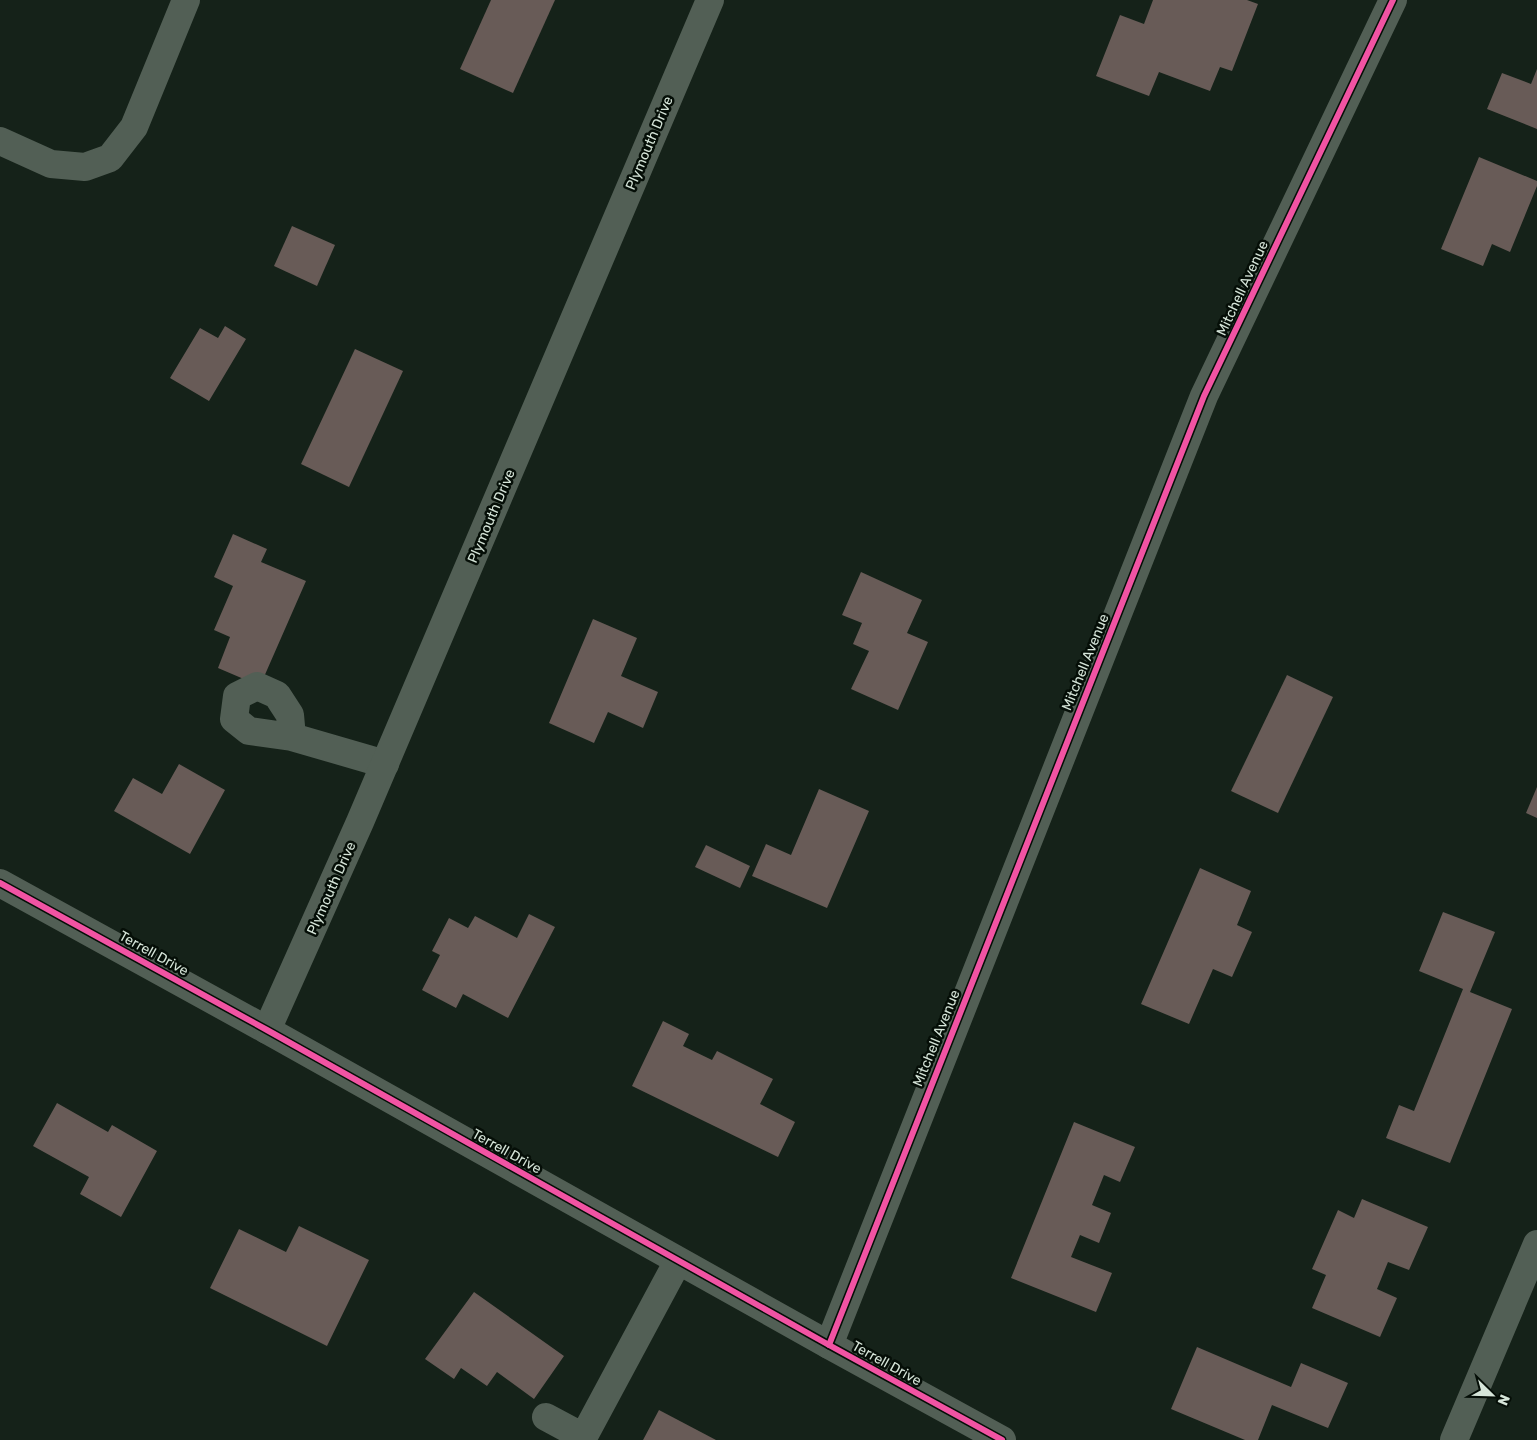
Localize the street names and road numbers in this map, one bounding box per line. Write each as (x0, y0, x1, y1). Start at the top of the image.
street label: Plymouth Drive (622, 94, 677, 193)
street label: Mitchell Avenue (1213, 238, 1272, 338)
street label: Plymouth Drive (464, 467, 519, 566)
street label: Mitchell Avenue (1058, 611, 1113, 713)
street label: Plymouth Drive (303, 839, 360, 937)
street label: Terrell Drive (116, 927, 192, 980)
street label: Mitchell Avenue (909, 987, 964, 1089)
street label: Terrell Drive (469, 1125, 545, 1178)
street label: Terrell Drive (849, 1337, 925, 1390)

